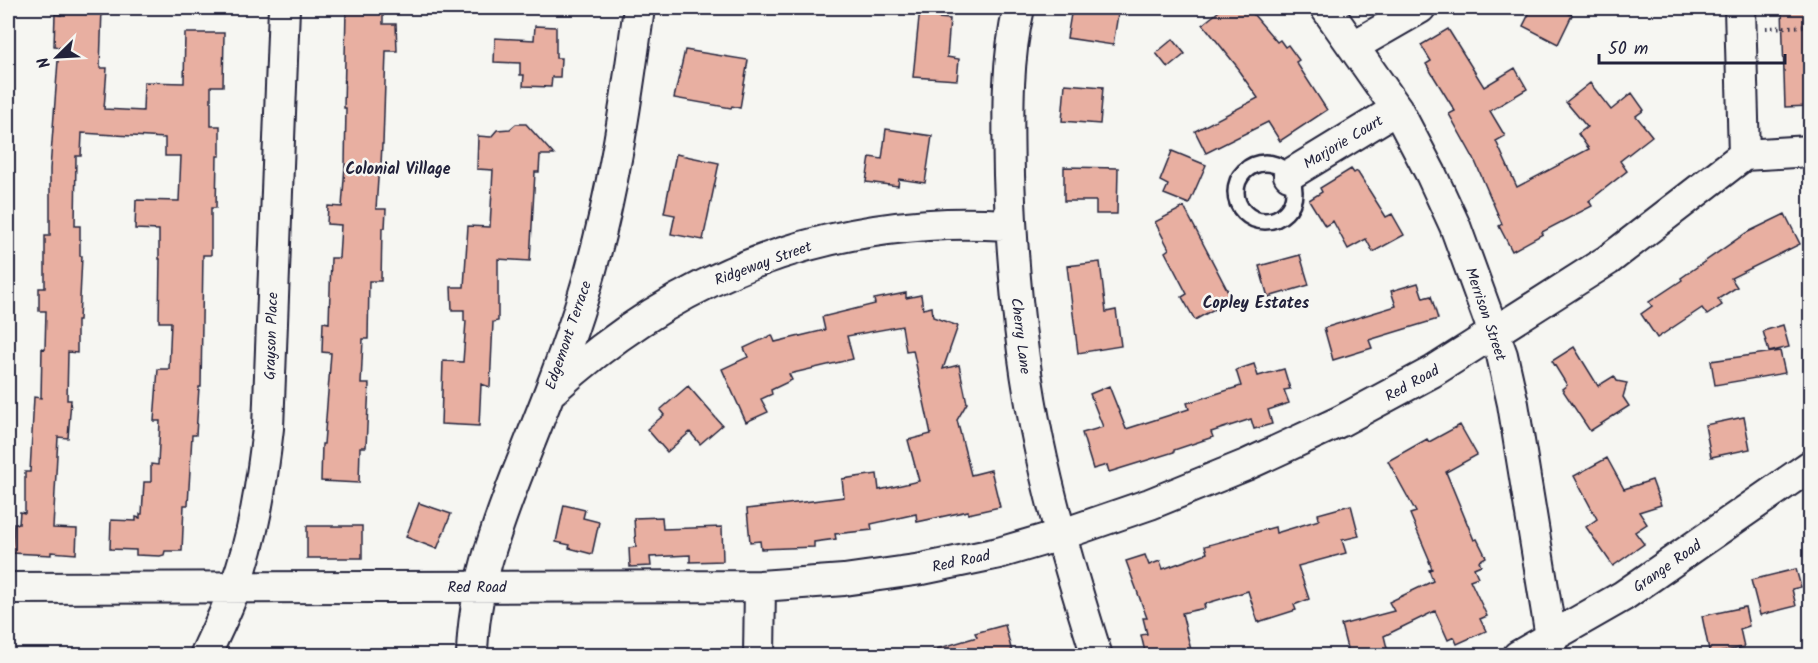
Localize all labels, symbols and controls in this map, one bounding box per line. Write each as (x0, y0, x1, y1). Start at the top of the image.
north arrow (27, 27, 87, 87)
scale bar (1599, 27, 1785, 65)
text: 50 m (1608, 35, 1648, 64)
text: N (31, 53, 58, 72)
street label: Marjorie Court (1299, 109, 1388, 176)
district label: Colonial Village (345, 157, 451, 182)
street label: Ridgeway Street (711, 235, 816, 293)
street label: Merrison Street (1458, 264, 1512, 364)
street label: Edgemont Terrace (539, 277, 599, 393)
district label: Copley Estates (1203, 291, 1310, 316)
street label: Grayson Place (258, 292, 286, 380)
street label: Cherry Lane (1003, 297, 1037, 376)
street label: Red Road (1381, 359, 1445, 409)
street label: Grange Road (1628, 534, 1707, 599)
street label: Red Road (930, 544, 993, 580)
street label: Red Road (447, 576, 507, 600)

